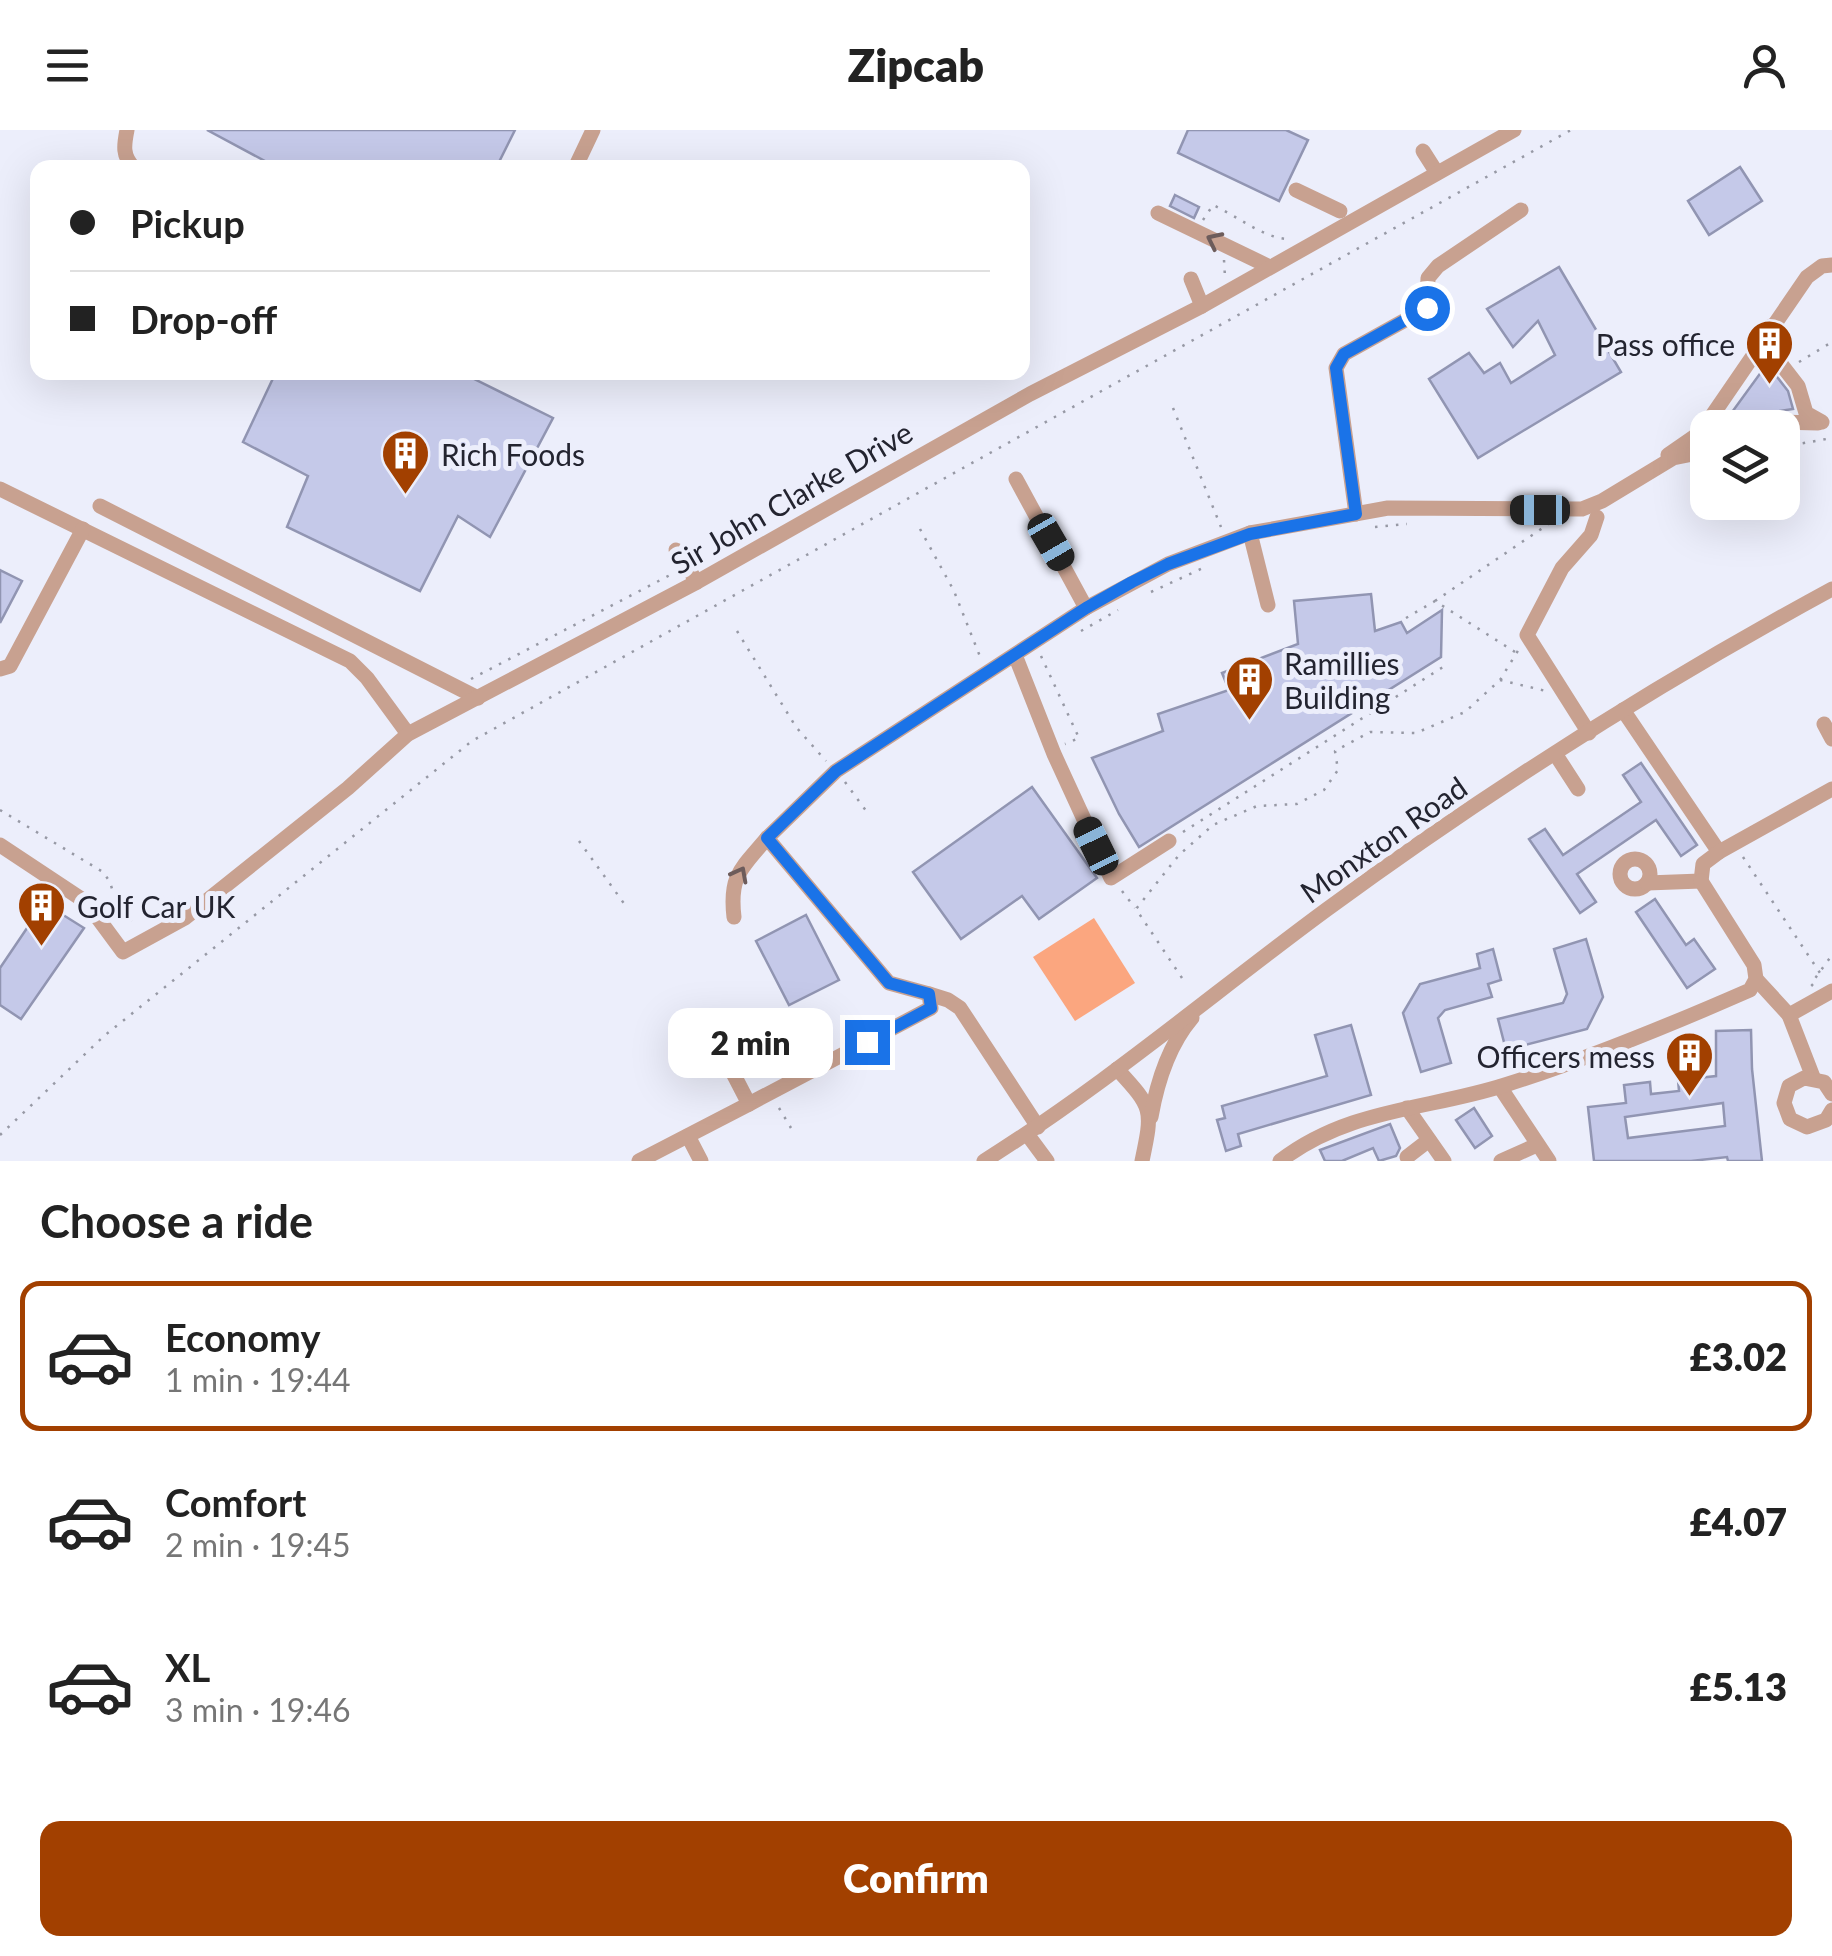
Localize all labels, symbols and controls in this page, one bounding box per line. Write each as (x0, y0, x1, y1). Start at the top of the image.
icon: menu (40, 38, 95, 93)
text: Zipcab (848, 38, 984, 92)
icon: person (1737, 38, 1792, 93)
text: Pickup (130, 200, 245, 246)
one-way arrow (1206, 232, 1224, 252)
route start (1405, 286, 1450, 331)
text: Drop-off (130, 296, 277, 342)
building icon: Pass office (1744, 318, 1796, 386)
place label: Pass office (1596, 326, 1735, 362)
map controls (1690, 410, 1800, 520)
button: layers (1690, 410, 1800, 520)
street label: Sir John Clarke Drive (664, 413, 918, 581)
building icon: Rich Foods (380, 428, 432, 496)
place label: Rich Foods (441, 436, 585, 472)
car (1510, 495, 1570, 525)
car (1023, 509, 1079, 575)
place label: Ramillies Building (1284, 645, 1400, 715)
building icon: Ramillies Building (1223, 654, 1275, 722)
street label: Monxton Road (1293, 768, 1473, 910)
car (1069, 812, 1123, 880)
one-way arrow (728, 866, 747, 885)
building icon: Golf Car UK (16, 880, 68, 948)
place label: Golf Car UK (77, 888, 235, 924)
callout: 2 min (667, 1007, 832, 1077)
route end (845, 1020, 890, 1065)
text: 2 min (711, 1023, 790, 1062)
building icon: Officers mess (1664, 1030, 1716, 1098)
place label: Officers mess (1477, 1038, 1655, 1074)
text: Choose a ride (40, 1194, 313, 1248)
icon: car (45, 1311, 135, 1401)
text: Economy (165, 1314, 320, 1360)
text: £3.02 (1690, 1333, 1787, 1379)
text: 1 min · 19:44 (165, 1360, 351, 1399)
icon: car (45, 1476, 135, 1566)
text: Comfort (165, 1479, 306, 1525)
text: £4.07 (1690, 1498, 1787, 1544)
text: 2 min · 19:45 (165, 1525, 351, 1564)
icon: car (45, 1641, 135, 1731)
text: XL (165, 1644, 210, 1690)
text: £5.13 (1690, 1663, 1787, 1709)
text: 3 min · 19:46 (165, 1690, 351, 1729)
button: Confirm (40, 1821, 1792, 1936)

